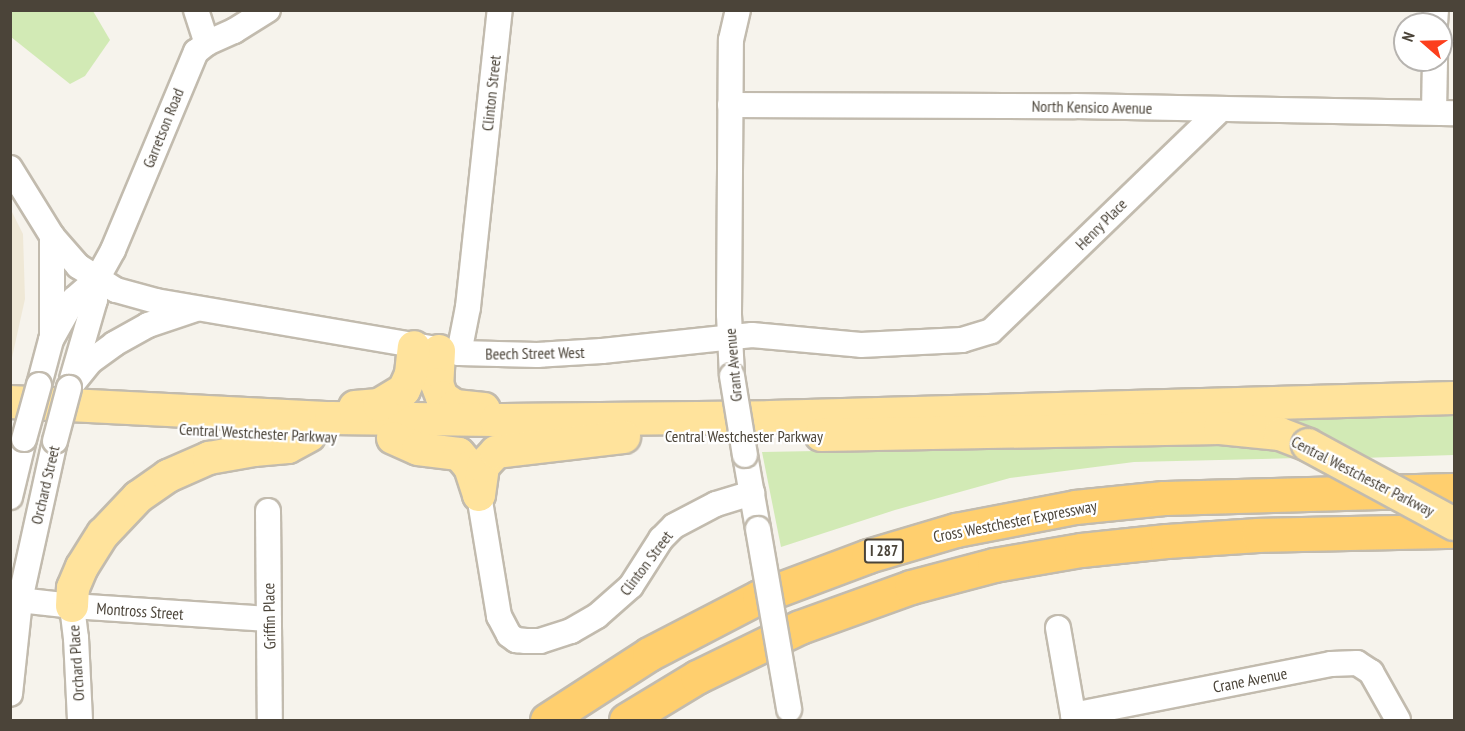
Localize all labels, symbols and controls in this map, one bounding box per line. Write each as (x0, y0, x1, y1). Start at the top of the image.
north arrow (1393, 12, 1453, 72)
text: N (1397, 29, 1419, 44)
street label: Clinton Street (477, 54, 505, 132)
street label: Garretson Road (138, 85, 188, 171)
street label: North Kensico Avenue (1031, 96, 1153, 118)
street label: Henry Place (1071, 194, 1131, 254)
street label: Grant Avenue (720, 327, 746, 403)
street label: Beech Street West (485, 343, 585, 363)
street label: Central Westchester Parkway (178, 419, 338, 447)
street label: Central Westchester Parkway (665, 426, 823, 446)
street label: Central Westchester Parkway (1288, 432, 1438, 520)
street label: Orchard Street (27, 444, 63, 526)
street label: Cross Westchester Expressway (931, 496, 1099, 546)
street label: Clinton Street (615, 527, 677, 599)
road number: I 287 (863, 539, 905, 563)
street label: Griffin Place (259, 583, 279, 649)
street label: Montross Street (96, 598, 184, 624)
street label: Orchard Place (64, 624, 88, 702)
street label: Crane Avenue (1211, 663, 1289, 697)

